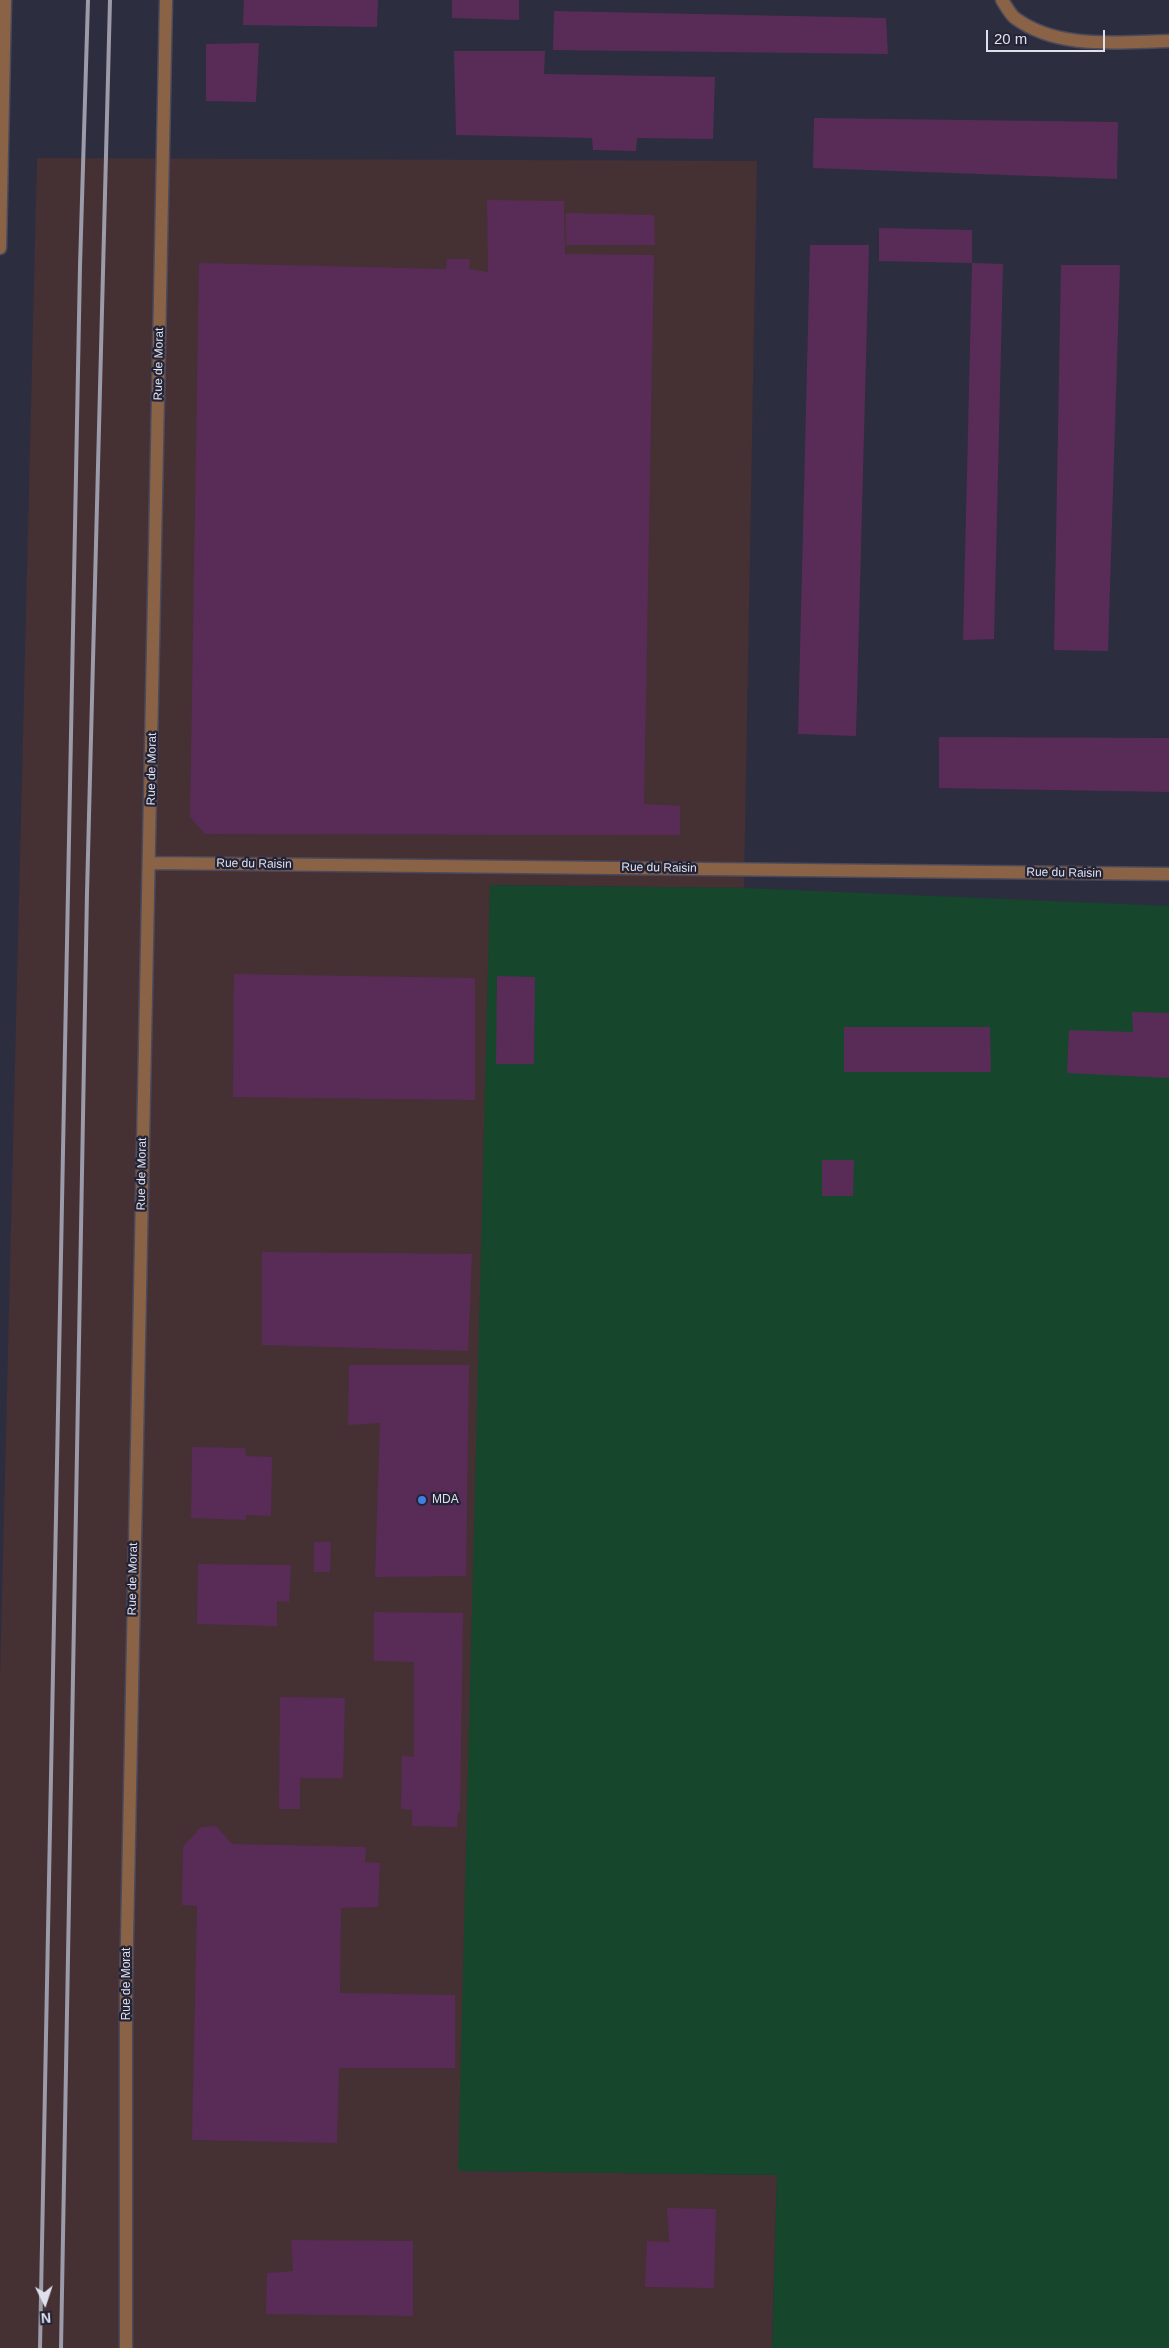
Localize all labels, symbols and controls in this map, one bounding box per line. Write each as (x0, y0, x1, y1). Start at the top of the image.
scale bar (989, 20, 1108, 52)
text: 20 m (994, 30, 1027, 47)
street label: Rue de Morat (151, 328, 167, 400)
street label: Rue de Morat (144, 733, 160, 805)
street label: Rue du Raisin (216, 856, 292, 872)
street label: Rue du Raisin (621, 860, 697, 876)
street label: Rue du Raisin (1026, 865, 1102, 881)
street label: Rue de Morat (134, 1138, 150, 1210)
place label: MDA (432, 1493, 459, 1507)
marker: MDA (416, 1494, 428, 1506)
street label: Rue de Morat (125, 1543, 141, 1615)
street label: Rue de Morat (120, 1948, 134, 2020)
north arrow (20, 2278, 70, 2328)
text: N (40, 2310, 52, 2326)

